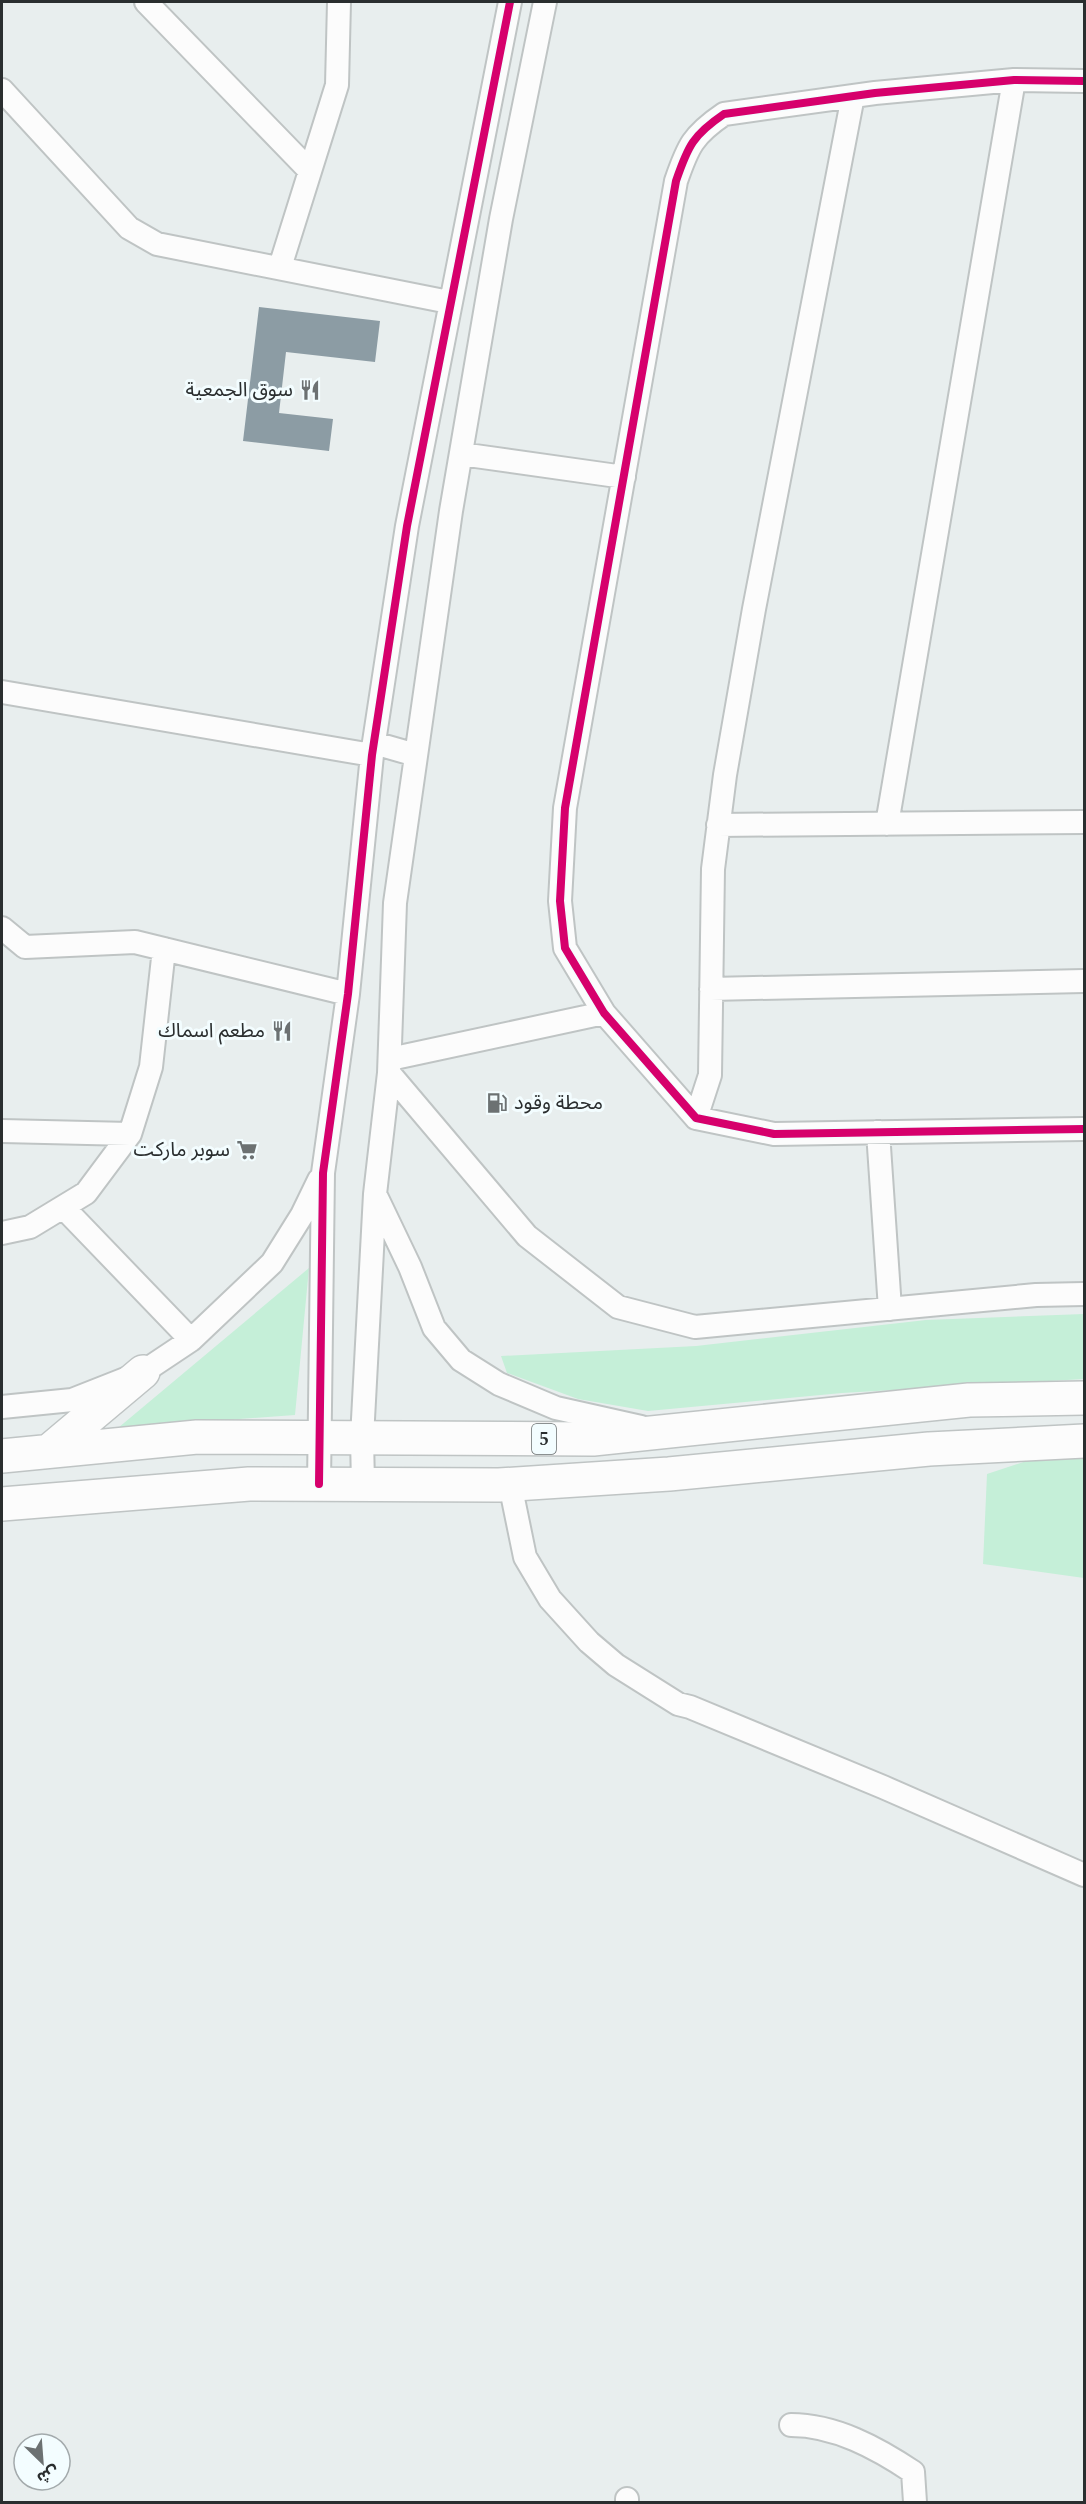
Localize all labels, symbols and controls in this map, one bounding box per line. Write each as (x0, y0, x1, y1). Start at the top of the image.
place label: سوق الجمعية (186, 375, 293, 405)
restaurant icon: سوق الجمعية (298, 378, 322, 402)
place label: مطعم اسماك (158, 1016, 265, 1046)
restaurant icon: مطعم اسماك (270, 1019, 294, 1043)
place label: محطة وقود (514, 1088, 603, 1118)
fuel station icon: محطة وقود (485, 1091, 509, 1115)
place label: سوبر ماركت (134, 1135, 230, 1165)
supermarket icon: سوبر ماركت (235, 1138, 259, 1162)
road number: 5 (532, 1424, 556, 1454)
north arrow (12, 2432, 72, 2492)
text: ش (33, 2459, 63, 2490)

